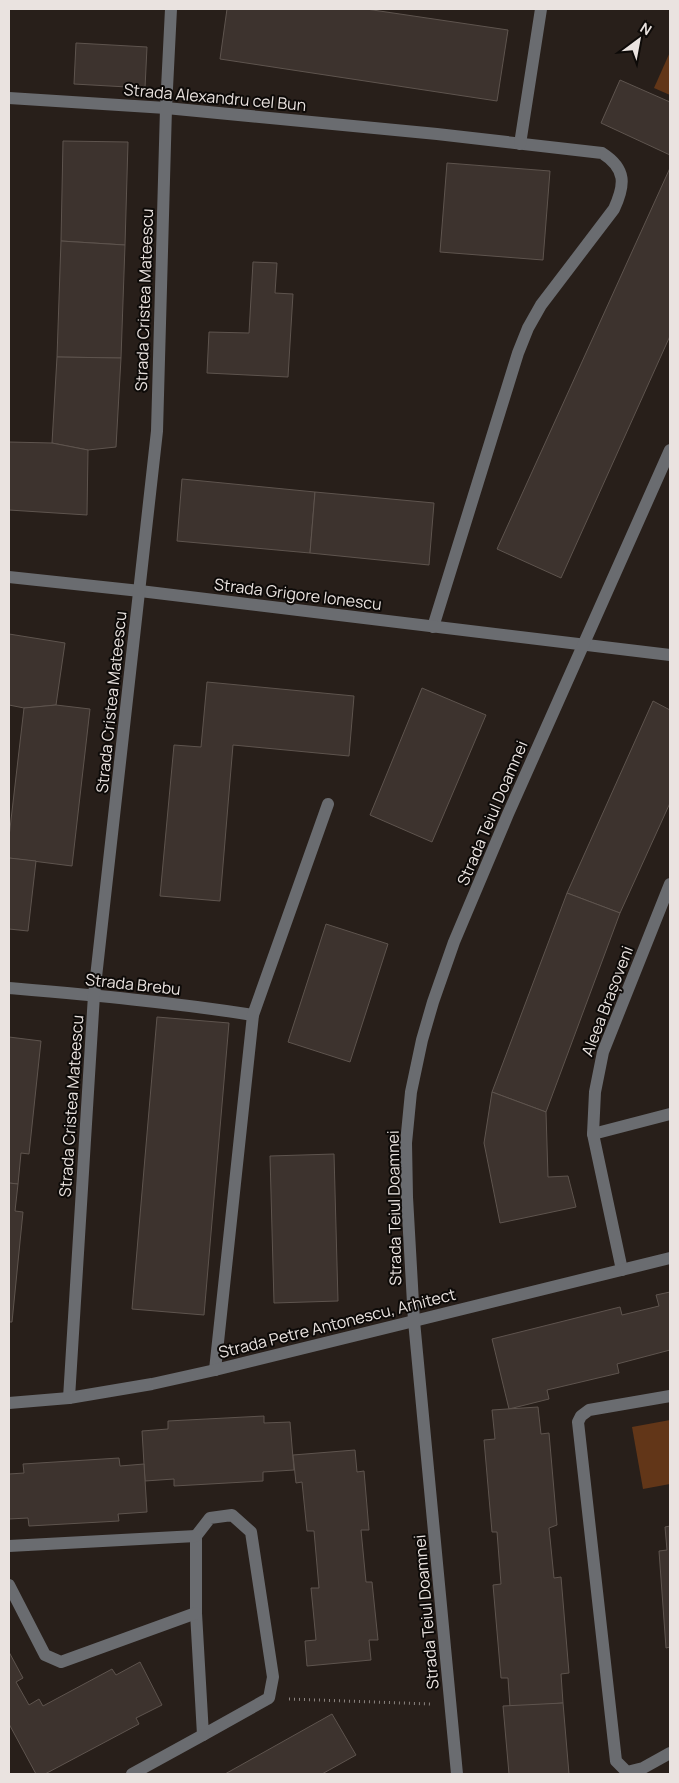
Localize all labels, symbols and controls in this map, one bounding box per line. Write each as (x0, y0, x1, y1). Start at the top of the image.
north arrow (614, 15, 664, 65)
text: N (637, 18, 655, 39)
street label: Strada Alexandru cel Bun (123, 78, 307, 116)
street label: Strada Cristea Mateescu (130, 208, 158, 392)
street label: Strada Grigore Ionescu (213, 573, 383, 615)
street label: Strada Cristea Mateescu (91, 610, 131, 794)
street label: Strada Teiul Doamnei (452, 737, 532, 889)
street label: Aleea Brașoveni (576, 943, 638, 1059)
street label: Strada Brebu (84, 968, 182, 1000)
street label: Strada Cristea Mateescu (54, 1014, 88, 1198)
street label: Strada Teiul Doamnei (382, 1130, 406, 1286)
street label: Strada Petre Antonescu, Arhitect (216, 1283, 458, 1363)
street label: Strada Teiul Doamnei (408, 1534, 444, 1690)

